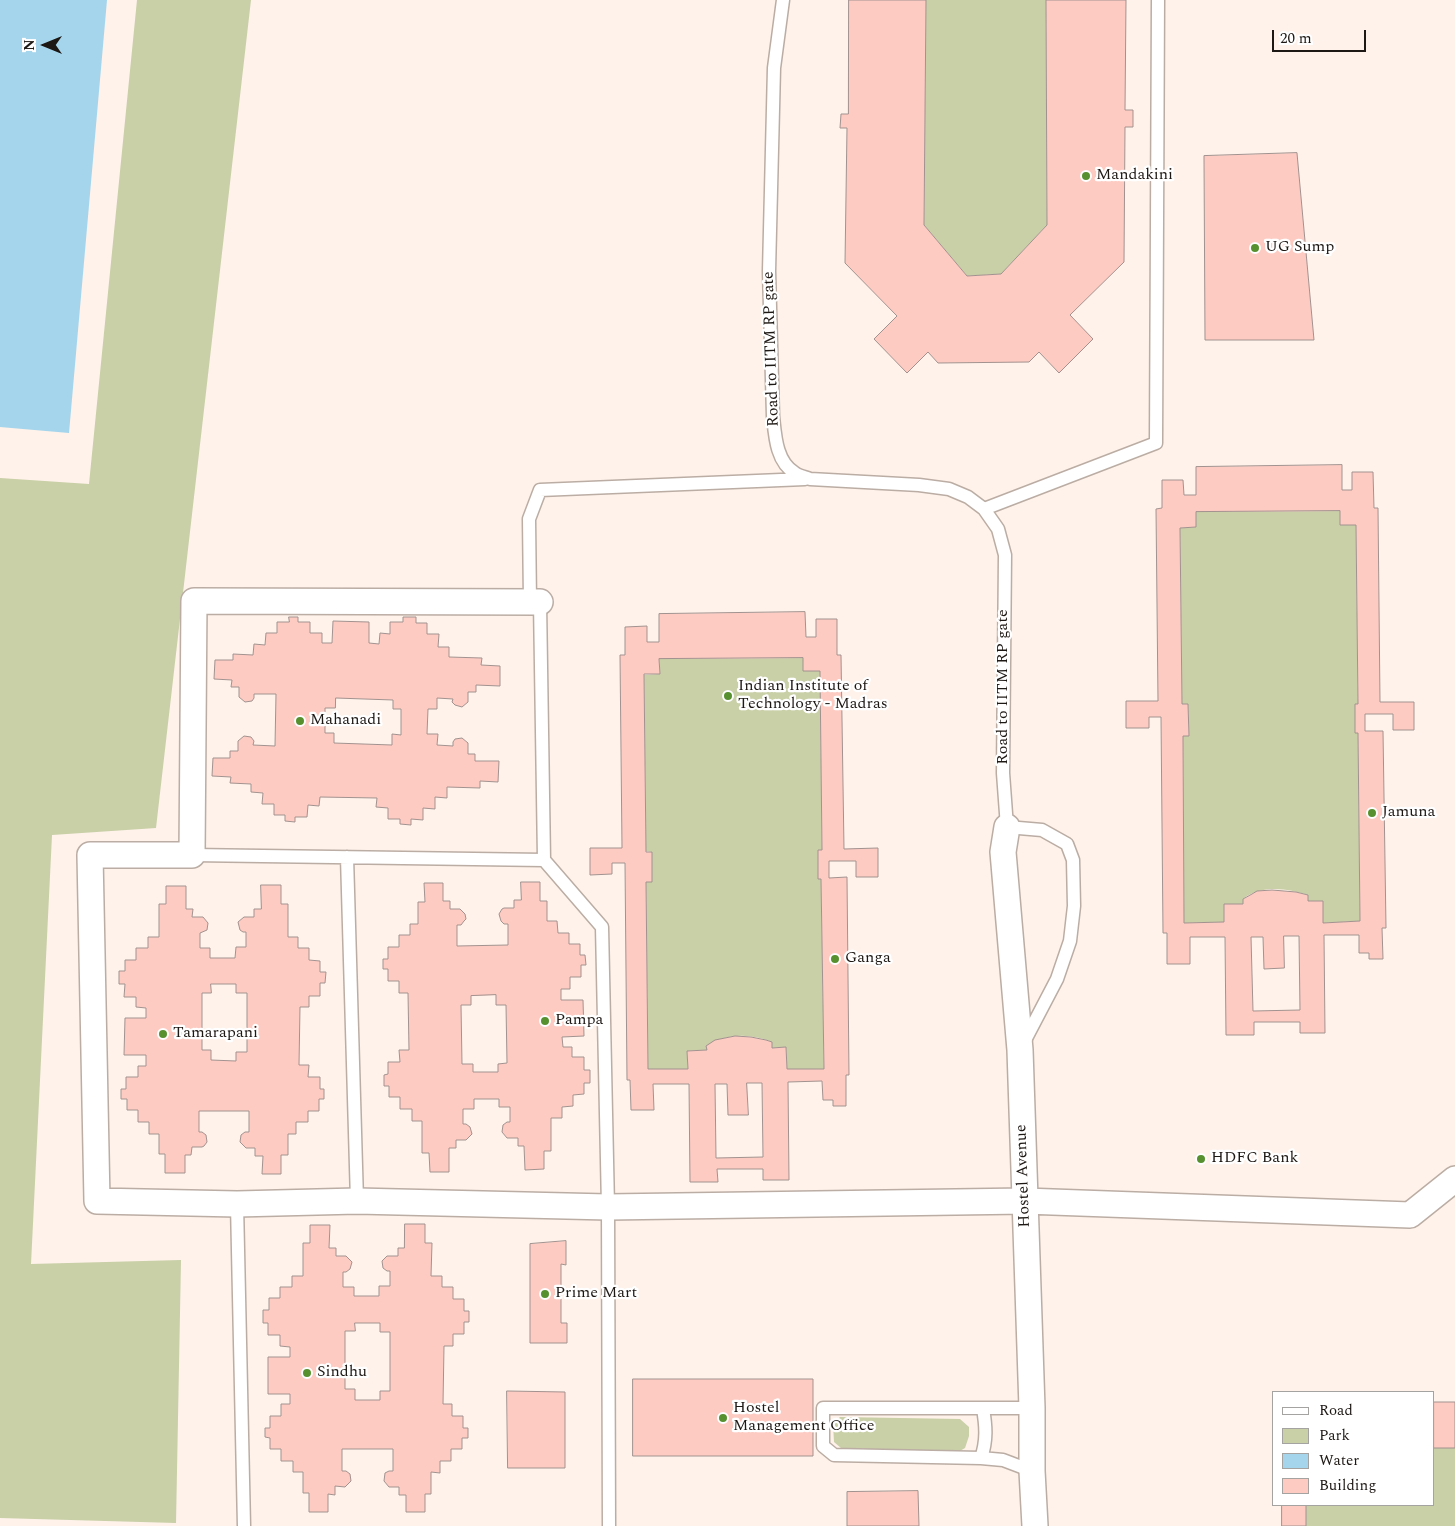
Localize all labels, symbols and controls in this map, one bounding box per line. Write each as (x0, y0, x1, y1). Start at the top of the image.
north arrow (20, 20, 70, 70)
scale bar (1275, 20, 1369, 52)
text: 20 m (1280, 27, 1312, 50)
text: N (19, 39, 40, 51)
place label: Mandakini (1096, 166, 1173, 186)
marker: Mandakini (1080, 170, 1092, 182)
place label: UG Sump (1265, 238, 1334, 258)
marker: UG Sump (1249, 242, 1261, 254)
street label: Road to IITM RP gate (760, 271, 784, 427)
street label: Road to IITM RP gate (994, 609, 1014, 765)
place label: Indian Institute of Technology - Madras (738, 677, 888, 715)
marker: Indian Institute of Technology - Madras (722, 690, 734, 702)
place label: Mahanadi (310, 711, 381, 731)
marker: Mahanadi (294, 715, 306, 727)
place label: Jamuna (1382, 803, 1435, 823)
marker: Jamuna (1366, 807, 1378, 819)
place label: Ganga (845, 949, 891, 969)
marker: Ganga (829, 953, 841, 965)
place label: Pampa (555, 1011, 603, 1031)
marker: Pampa (539, 1015, 551, 1027)
place label: Tamarapani (173, 1024, 258, 1044)
marker: Tamarapani (157, 1028, 169, 1040)
street label: Hostel Avenue (1013, 1124, 1035, 1228)
place label: HDFC Bank (1211, 1149, 1298, 1169)
marker: HDFC Bank (1195, 1153, 1207, 1165)
place label: Prime Mart (555, 1284, 637, 1304)
marker: Prime Mart (539, 1288, 551, 1300)
place label: Sindhu (317, 1363, 367, 1383)
marker: Sindhu (301, 1367, 313, 1379)
legend (1272, 1391, 1435, 1506)
place label: Hostel Management Office (733, 1399, 874, 1437)
text: Road (1319, 1399, 1353, 1422)
marker: Hostel Management Office (717, 1412, 729, 1424)
text: Park (1319, 1424, 1350, 1447)
text: Water (1319, 1449, 1359, 1472)
text: Building (1319, 1474, 1376, 1497)

